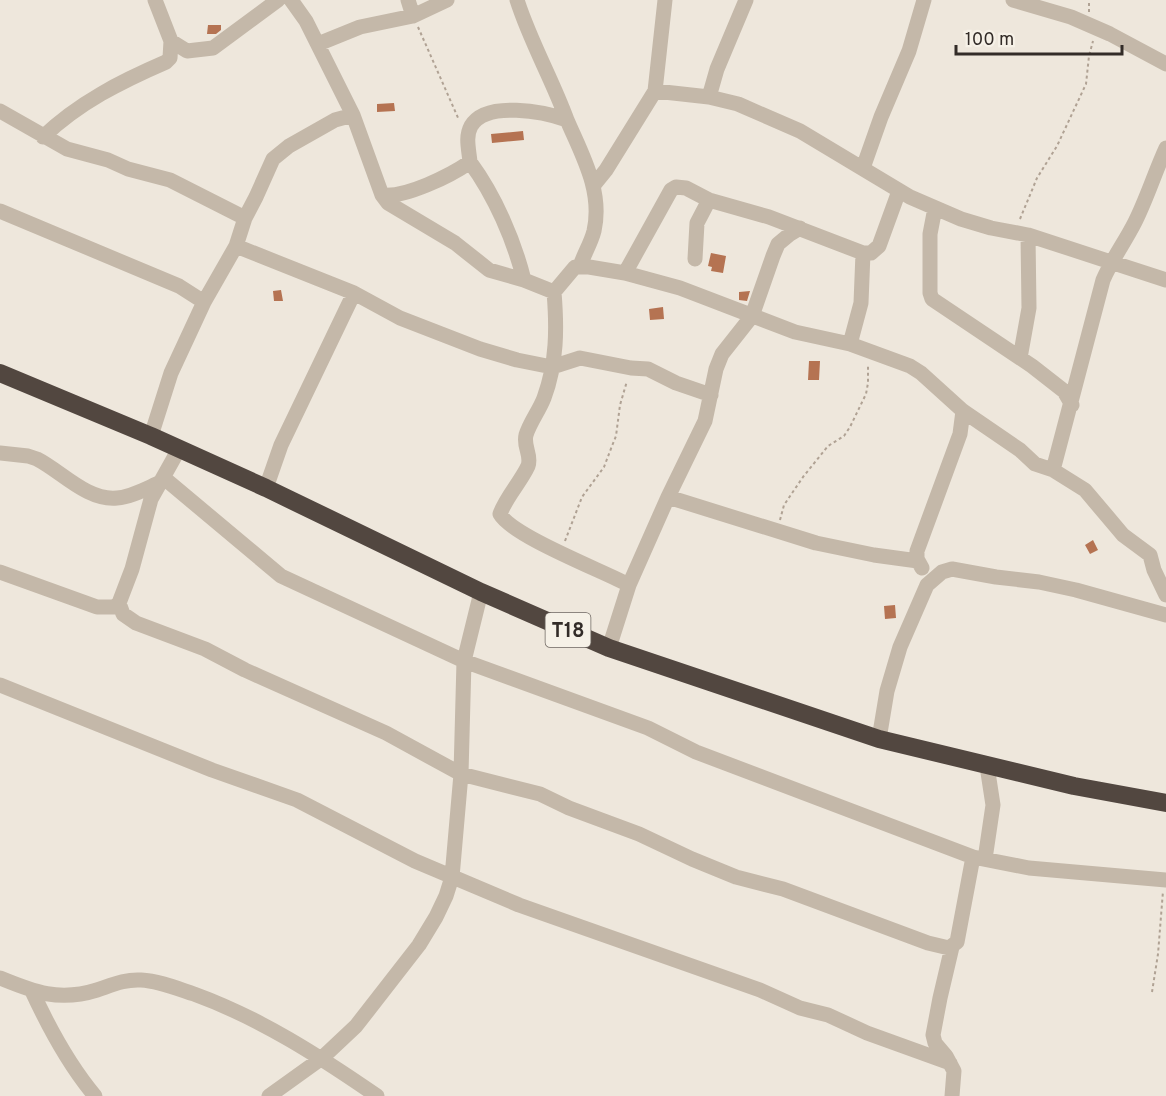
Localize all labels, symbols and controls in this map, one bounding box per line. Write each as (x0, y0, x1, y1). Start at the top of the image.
scale bar (956, 18, 1122, 56)
text: 100 m (965, 29, 1014, 52)
road number: T18 (546, 613, 590, 647)

